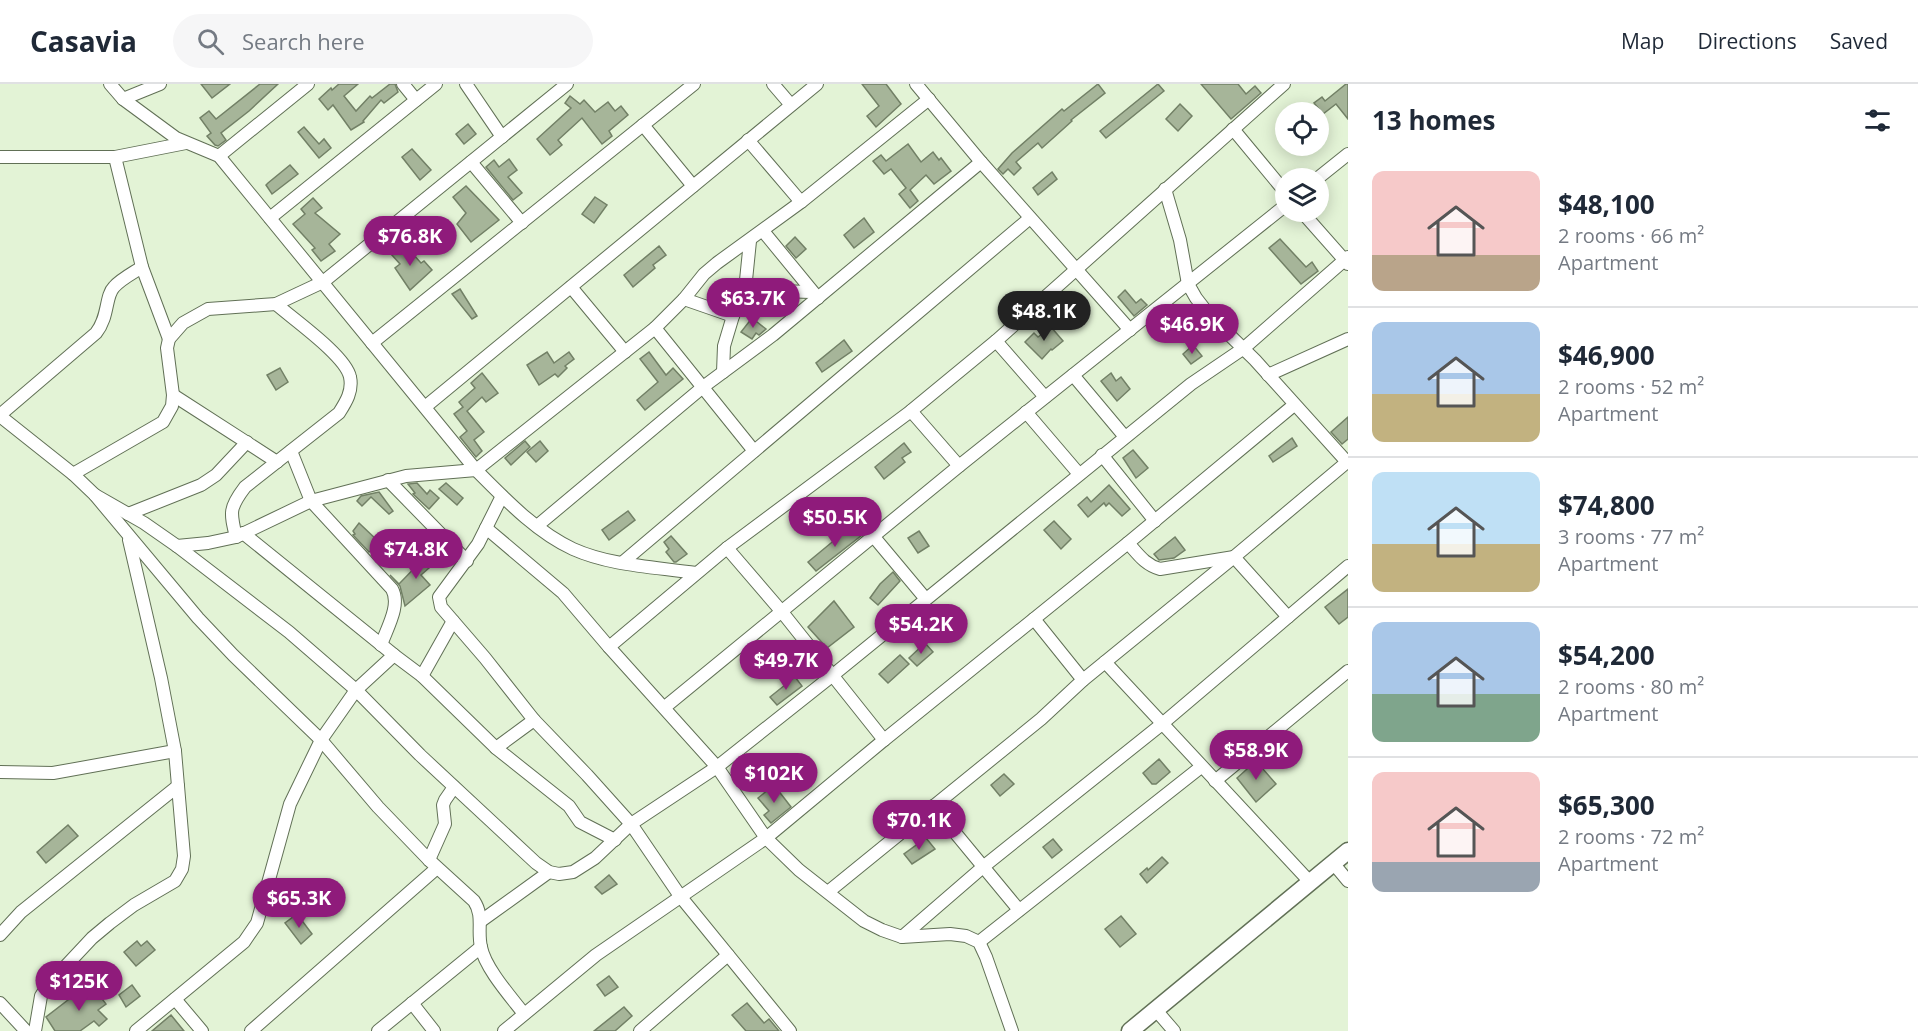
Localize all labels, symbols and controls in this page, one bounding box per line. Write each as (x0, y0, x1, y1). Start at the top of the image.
search box (173, 14, 593, 68)
text: Casavia (30, 22, 137, 60)
icon: search (194, 25, 227, 58)
text: Search here (242, 26, 365, 56)
text: Map (1621, 27, 1664, 55)
text: Directions (1697, 27, 1797, 55)
text: Saved (1830, 27, 1888, 55)
map controls (1275, 102, 1329, 222)
button: locate (1275, 102, 1329, 156)
text: 13 homes (1372, 102, 1496, 138)
icon: filters (1861, 104, 1894, 137)
button: layers (1275, 168, 1329, 222)
text: $48,100 (1558, 186, 1655, 222)
icon: home (1420, 195, 1492, 267)
pin: $76.8K (361, 216, 459, 267)
text: $76.8K (378, 222, 442, 249)
text: 2 rooms · 66 m² (1558, 222, 1704, 249)
text: Apartment (1558, 249, 1658, 276)
pin: $63.7K (704, 278, 802, 329)
text: $63.7K (721, 284, 785, 311)
pin: $48.1K (995, 291, 1093, 342)
text: $48.1K (1012, 297, 1076, 324)
pin: $46.9K (1143, 304, 1241, 355)
text: $46.9K (1160, 310, 1224, 337)
text: $46,900 (1558, 337, 1655, 373)
icon: home (1420, 346, 1492, 418)
text: 2 rooms · 52 m² (1558, 373, 1704, 400)
text: Apartment (1558, 400, 1658, 427)
text: $74,800 (1558, 487, 1655, 523)
icon: home (1420, 496, 1492, 568)
pin: $50.5K (786, 497, 884, 548)
text: $50.5K (803, 503, 867, 530)
text: 3 rooms · 77 m² (1558, 523, 1704, 550)
pin: $74.8K (367, 529, 465, 580)
text: $74.8K (384, 535, 448, 562)
text: Apartment (1558, 550, 1658, 577)
pin: $54.2K (872, 604, 970, 655)
text: $54.2K (889, 610, 953, 637)
text: $54,200 (1558, 637, 1655, 673)
pin: $49.7K (737, 640, 835, 691)
text: $49.7K (754, 646, 818, 673)
icon: home (1420, 646, 1492, 718)
text: 2 rooms · 80 m² (1558, 673, 1704, 700)
text: Apartment (1558, 700, 1658, 727)
pin: $58.9K (1207, 730, 1305, 781)
text: $58.9K (1224, 736, 1288, 763)
pin: $102K (732, 753, 816, 804)
text: $102K (744, 759, 804, 786)
text: $65,300 (1558, 787, 1655, 823)
icon: home (1420, 796, 1492, 868)
pin: $70.1K (870, 800, 968, 851)
text: $70.1K (887, 806, 951, 833)
text: 2 rooms · 72 m² (1558, 823, 1704, 850)
text: Apartment (1558, 850, 1658, 877)
pin: $65.3K (250, 878, 348, 929)
text: $65.3K (267, 884, 331, 911)
pin: $125K (37, 961, 121, 1012)
text: $125K (49, 967, 109, 994)

